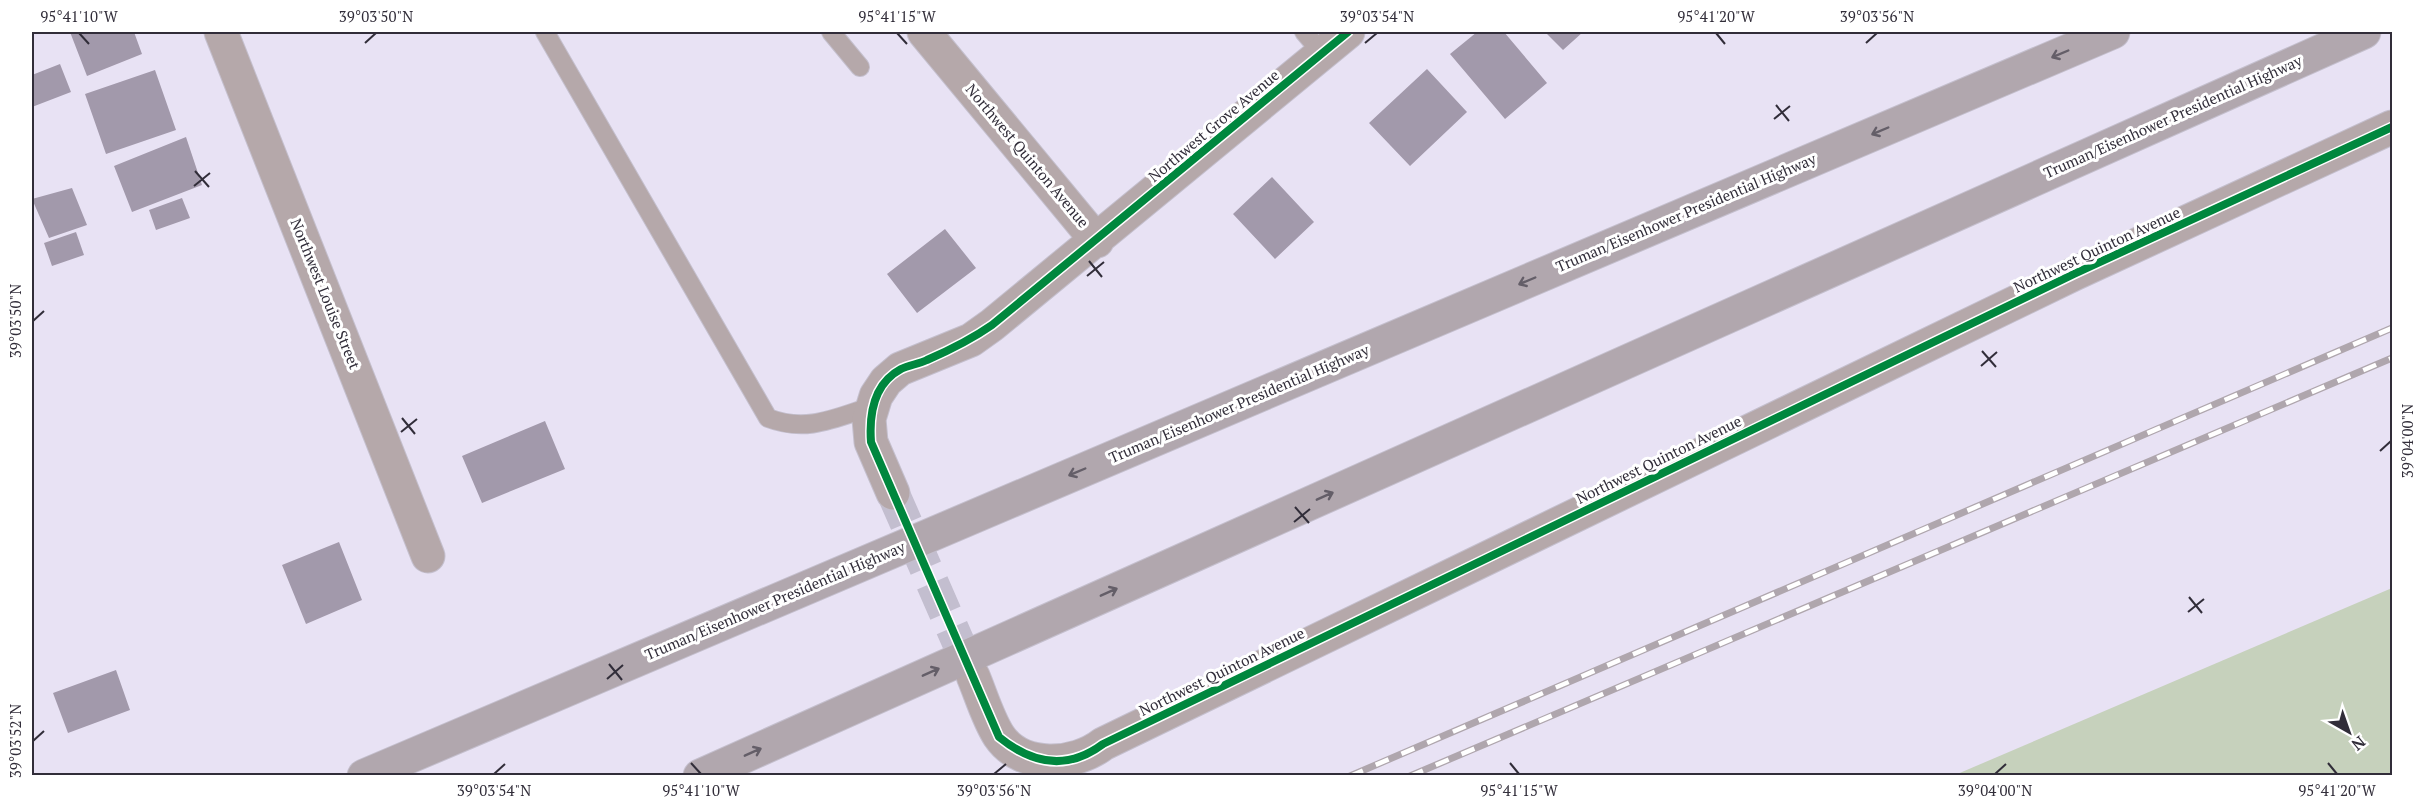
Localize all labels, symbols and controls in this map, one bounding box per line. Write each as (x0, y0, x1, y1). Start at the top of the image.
text: 95°41'10"W (40, 6, 119, 26)
text: 39°03'50"N (339, 6, 413, 26)
text: 95°41'15"W (858, 6, 937, 26)
text: 39°03'54"N (1340, 6, 1414, 26)
text: 95°41'20"W (1677, 6, 1756, 26)
text: 39°03'56"N (1840, 6, 1914, 26)
one-way arrow (2051, 49, 2069, 61)
street label: Truman/Eisenhower Presidential Highway (2040, 50, 2305, 182)
street label: Northwest Grove Avenue (1144, 65, 1283, 186)
street label: Northwest Quinton Avenue (962, 79, 1094, 231)
one-way arrow (1872, 126, 1890, 137)
street label: Truman/Eisenhower Presidential Highway (1553, 148, 1819, 276)
street label: Northwest Quinton Avenue (2010, 202, 2183, 297)
street label: Northwest Louise Street (287, 215, 365, 372)
one-way arrow (1518, 276, 1536, 287)
text: 39°03'50"N (5, 284, 25, 358)
street label: Truman/Eisenhower Presidential Highway (1106, 339, 1372, 467)
text: 39°04'00"N (2397, 404, 2417, 478)
street label: Northwest Quinton Avenue (1572, 410, 1745, 508)
one-way arrow (1068, 467, 1086, 479)
one-way arrow (1316, 489, 1334, 501)
street label: Truman/Eisenhower Presidential Highway (642, 536, 908, 664)
one-way arrow (1100, 586, 1118, 597)
street label: Northwest Quinton Avenue (1135, 622, 1308, 720)
one-way arrow (921, 666, 940, 677)
north arrow (2319, 702, 2379, 762)
text: 39°03'52"N (5, 704, 25, 778)
text: N (2347, 731, 2370, 756)
one-way arrow (744, 745, 762, 756)
text: 39°03'54"N (457, 780, 531, 800)
text: 95°41'10"W (662, 780, 741, 800)
text: 39°03'56"N (957, 780, 1031, 800)
text: 95°41'15"W (1480, 780, 1559, 800)
text: 39°04'00"N (1958, 780, 2032, 800)
text: 95°41'20"W (2298, 780, 2377, 800)

